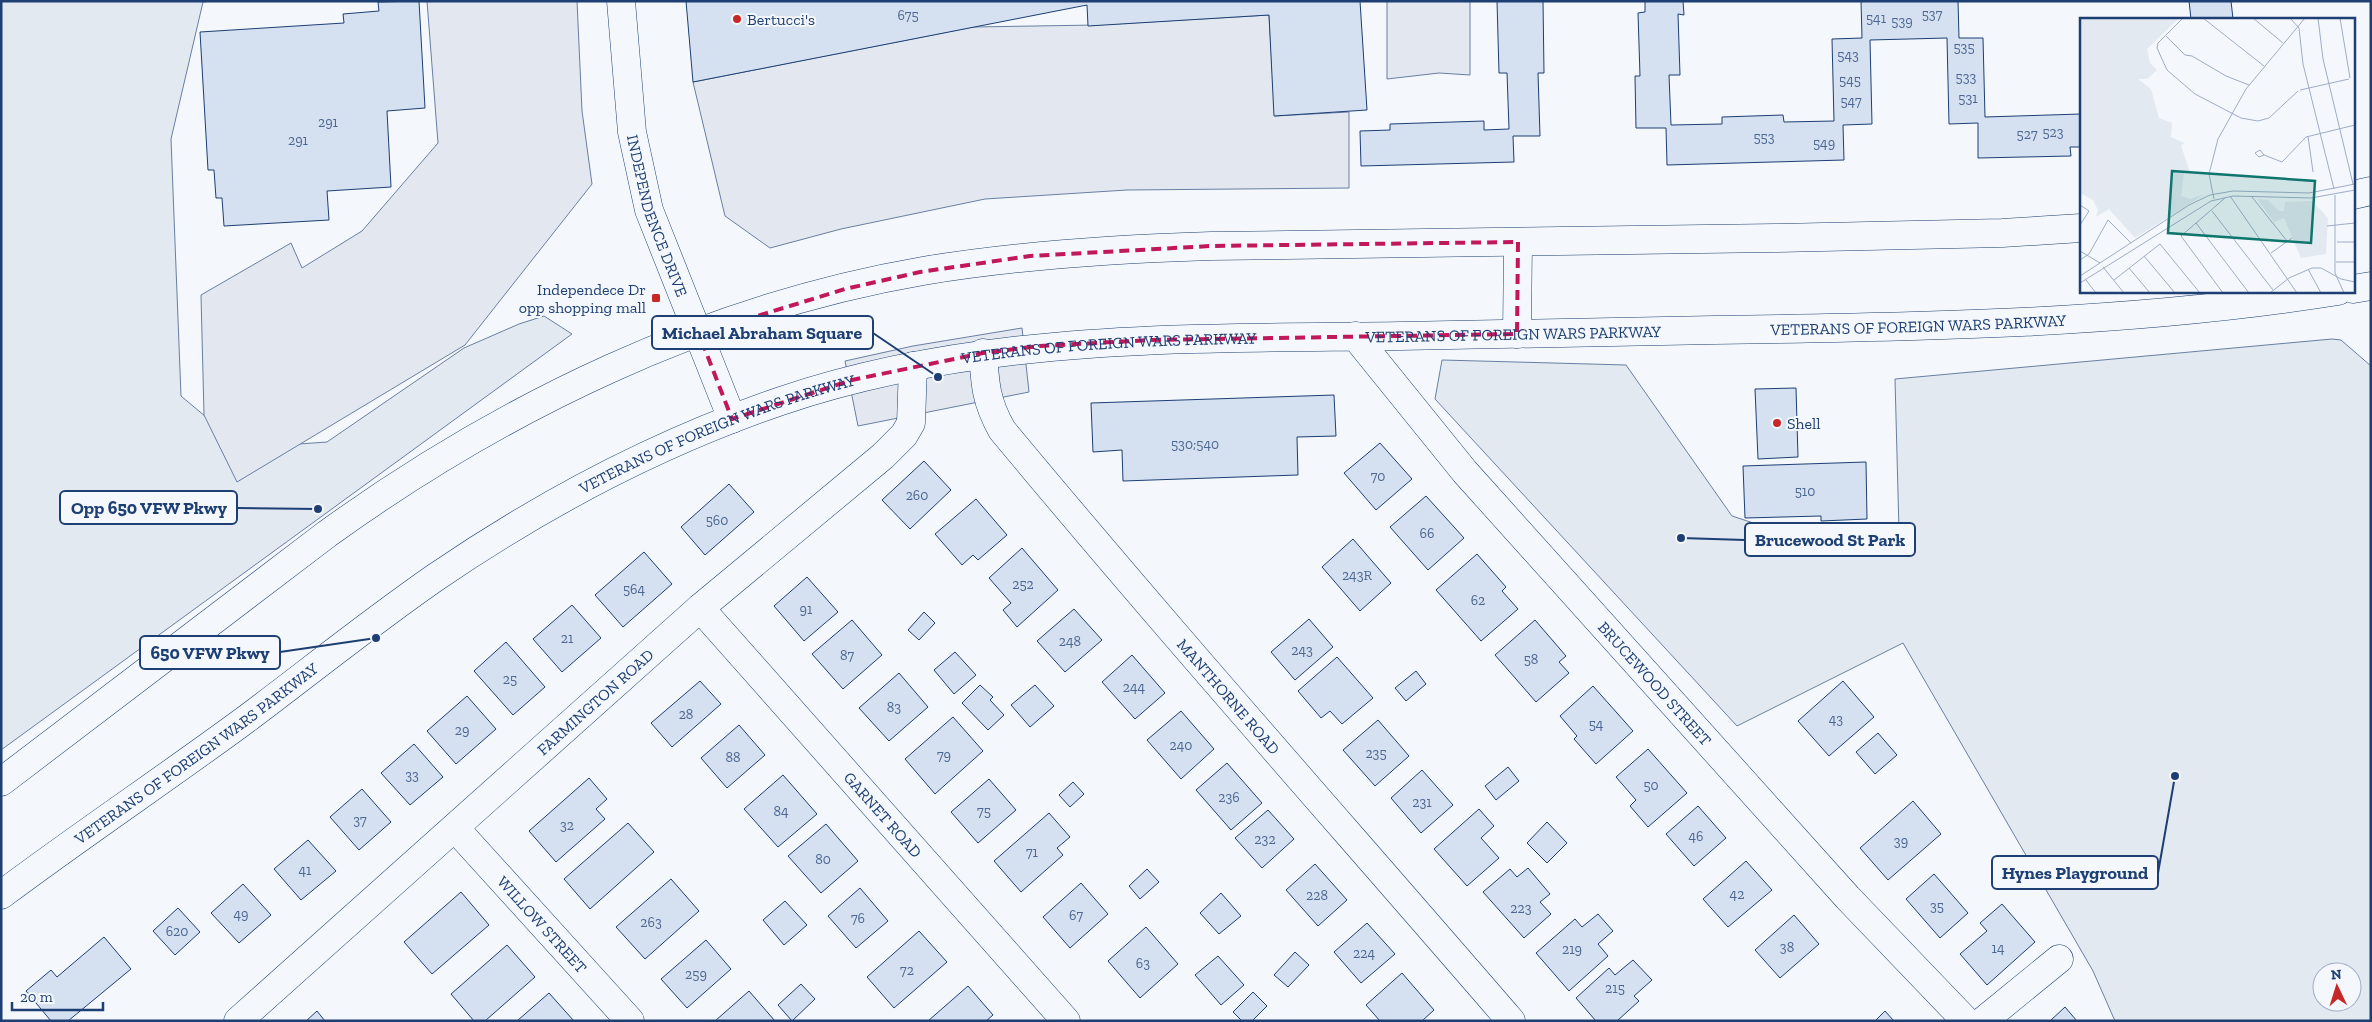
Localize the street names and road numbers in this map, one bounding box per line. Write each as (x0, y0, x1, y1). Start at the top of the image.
street label: INDEPENDENCE DRIVE (623, 133, 691, 300)
street label: VETERANS OF FOREIGN WARS PARKWAY (1769, 311, 2067, 339)
street label: VETERANS OF FOREIGN WARS PARKWAY (1364, 322, 1662, 346)
street label: VETERANS OF FOREIGN WARS PARKWAY (959, 329, 1257, 368)
street label: VETERANS OF FOREIGN WARS PARKWAY (575, 371, 857, 498)
street label: BRUCEWOOD STREET (1594, 618, 1715, 750)
street label: MANTHORNE ROAD (1173, 635, 1284, 758)
street label: FARMINGTON ROAD (533, 645, 658, 759)
street label: VETERANS OF FOREIGN WARS PARKWAY (70, 659, 322, 849)
street label: GARNET ROAD (840, 768, 926, 862)
street label: WILLOW STREET (493, 872, 591, 977)

